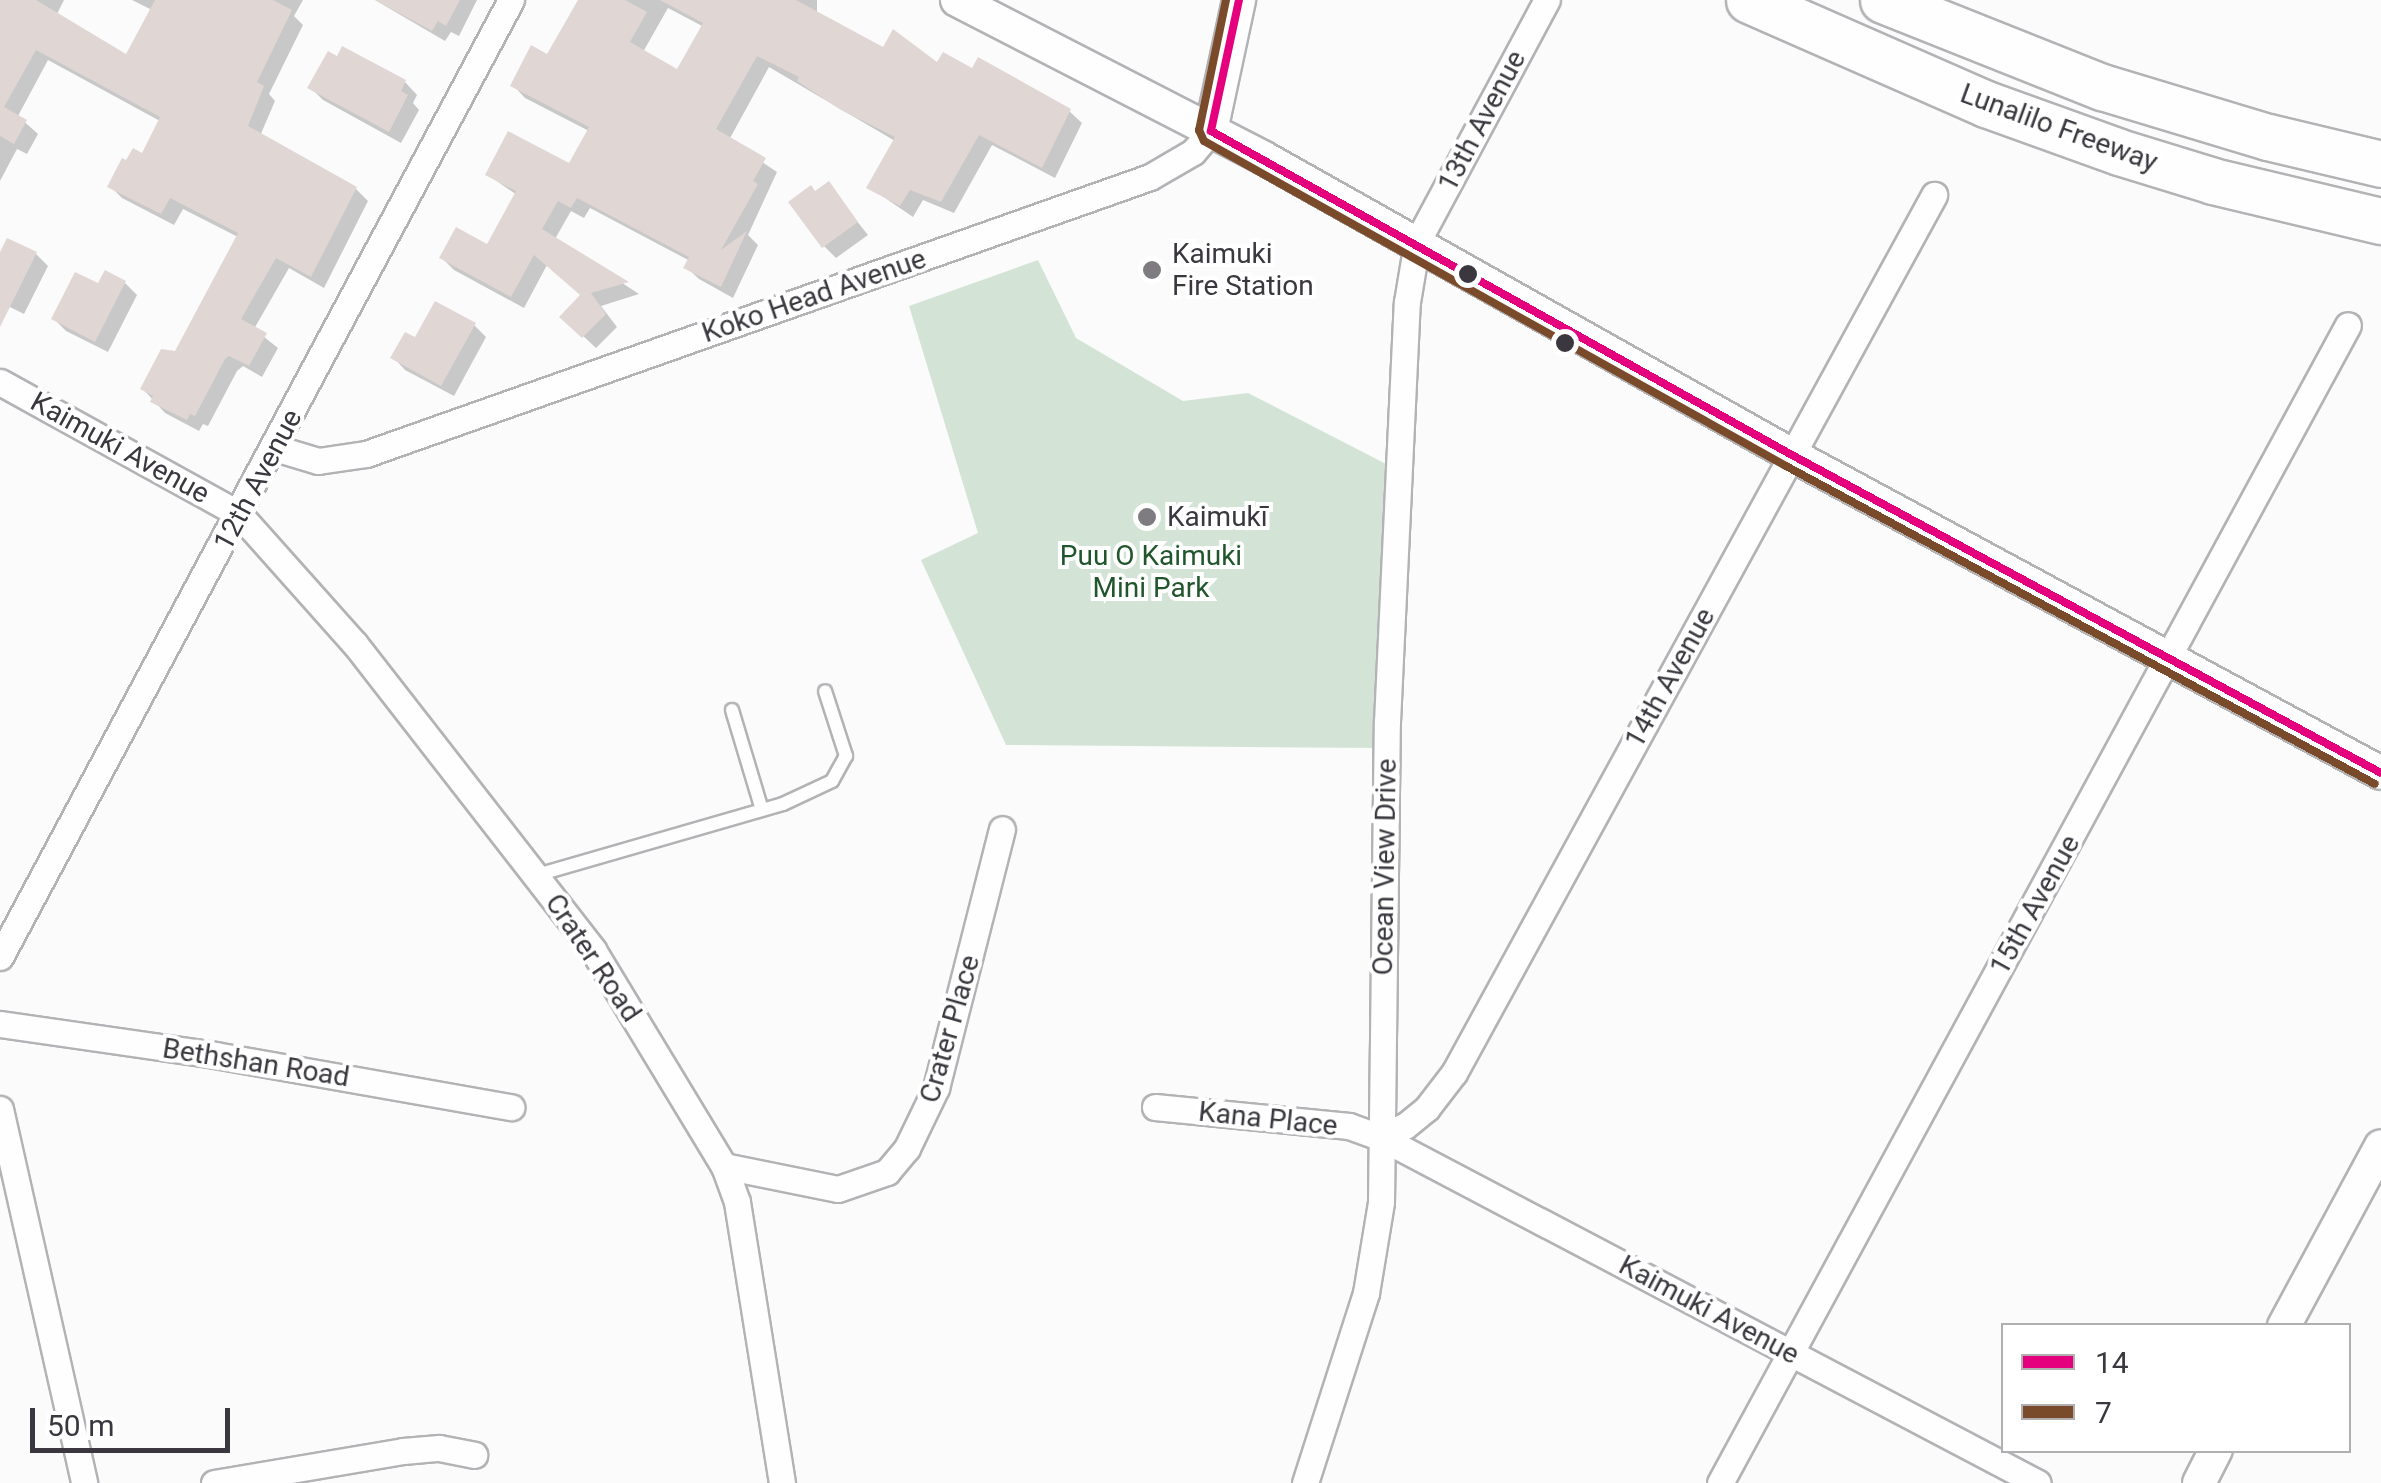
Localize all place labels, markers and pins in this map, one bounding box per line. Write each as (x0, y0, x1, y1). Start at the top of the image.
place label: Kaimuki Fire Station (1172, 237, 1314, 303)
marker: Kaimuki Fire Station (1141, 259, 1163, 281)
unlabelled marker (1458, 264, 1478, 284)
unlabelled marker (1555, 333, 1575, 353)
place label: Kaimukī (1167, 500, 1268, 534)
marker: Kaimukī (1136, 506, 1158, 528)

